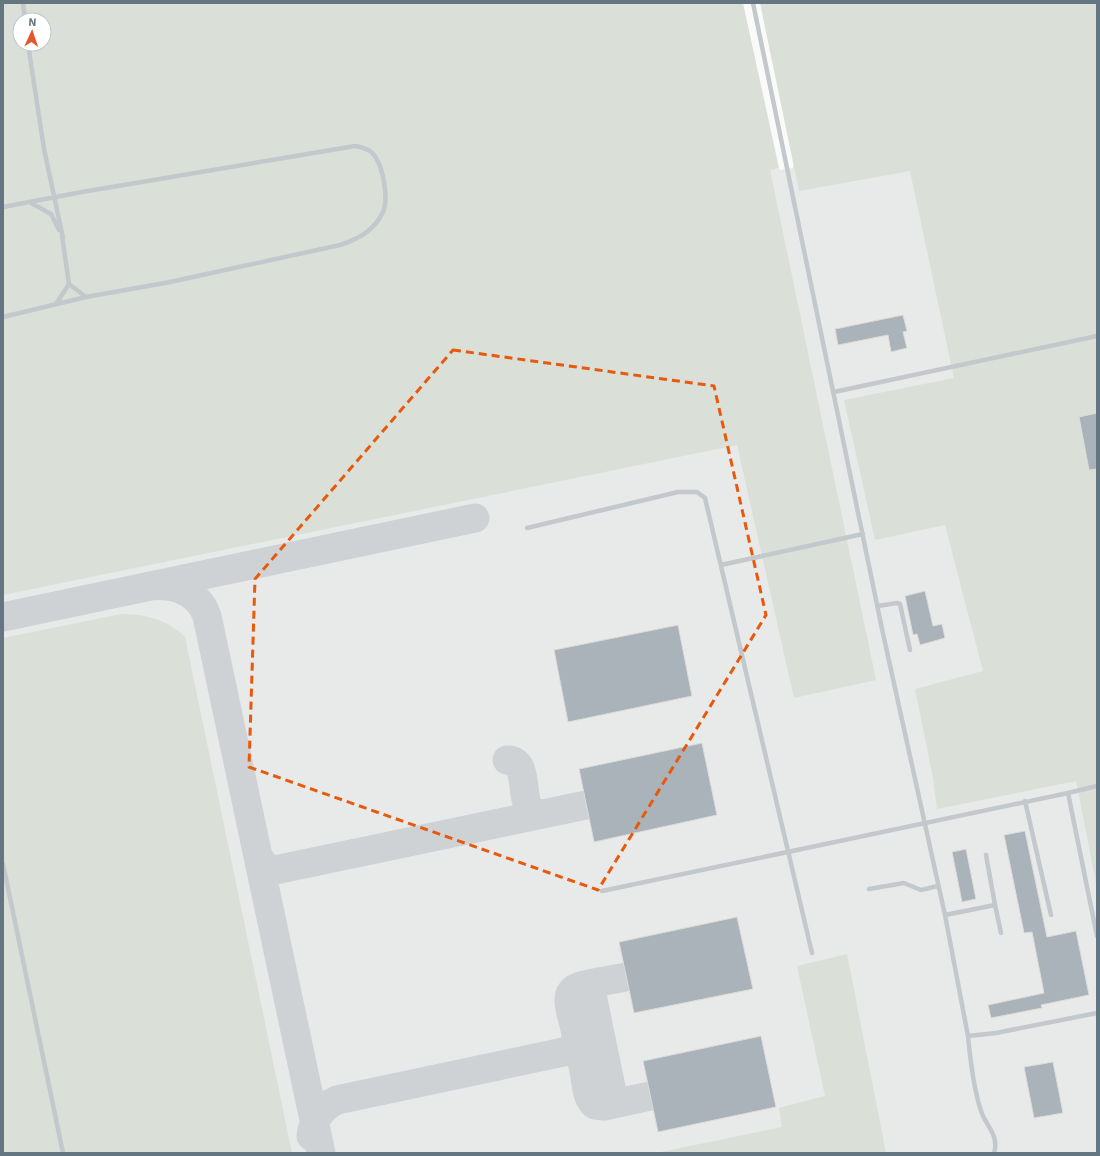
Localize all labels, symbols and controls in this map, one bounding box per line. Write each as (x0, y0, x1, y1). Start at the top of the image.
north arrow (12, 12, 52, 52)
text: N (28, 15, 37, 29)

